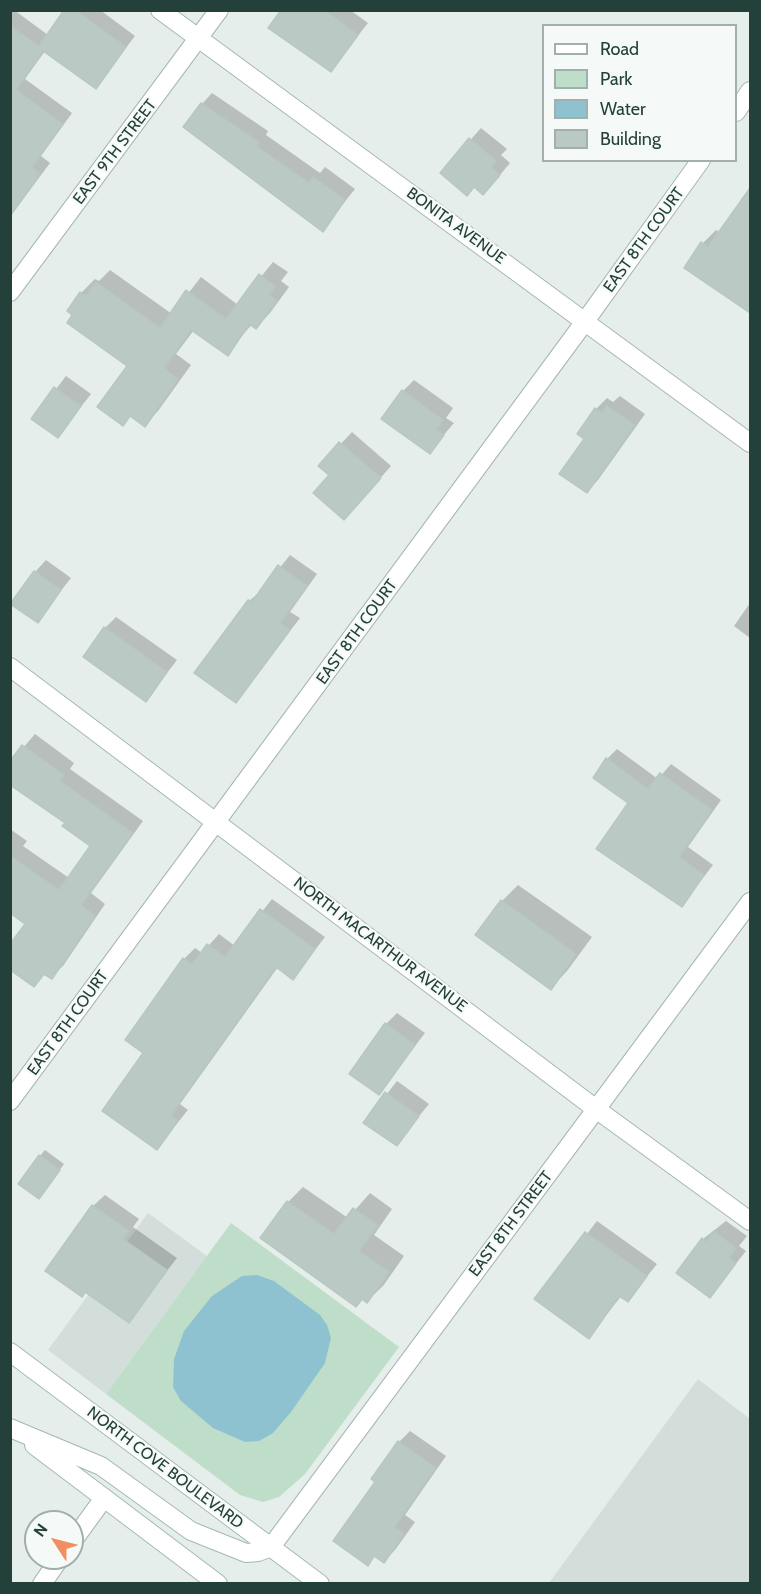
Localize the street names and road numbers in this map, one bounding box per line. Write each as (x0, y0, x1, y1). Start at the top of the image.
street label: EAST 9TH STREET (69, 96, 161, 208)
street label: BONITA AVENUE (403, 184, 509, 268)
street label: EAST 8TH COURT (600, 184, 688, 296)
street label: EAST 8TH COURT (313, 576, 401, 688)
street label: NORTH MACARTHUR AVENUE (289, 873, 471, 1017)
street label: EAST 8TH COURT (24, 967, 112, 1079)
street label: EAST 8TH STREET (465, 1168, 557, 1280)
street label: NORTH COVE BOULEVARD (83, 1403, 247, 1533)

